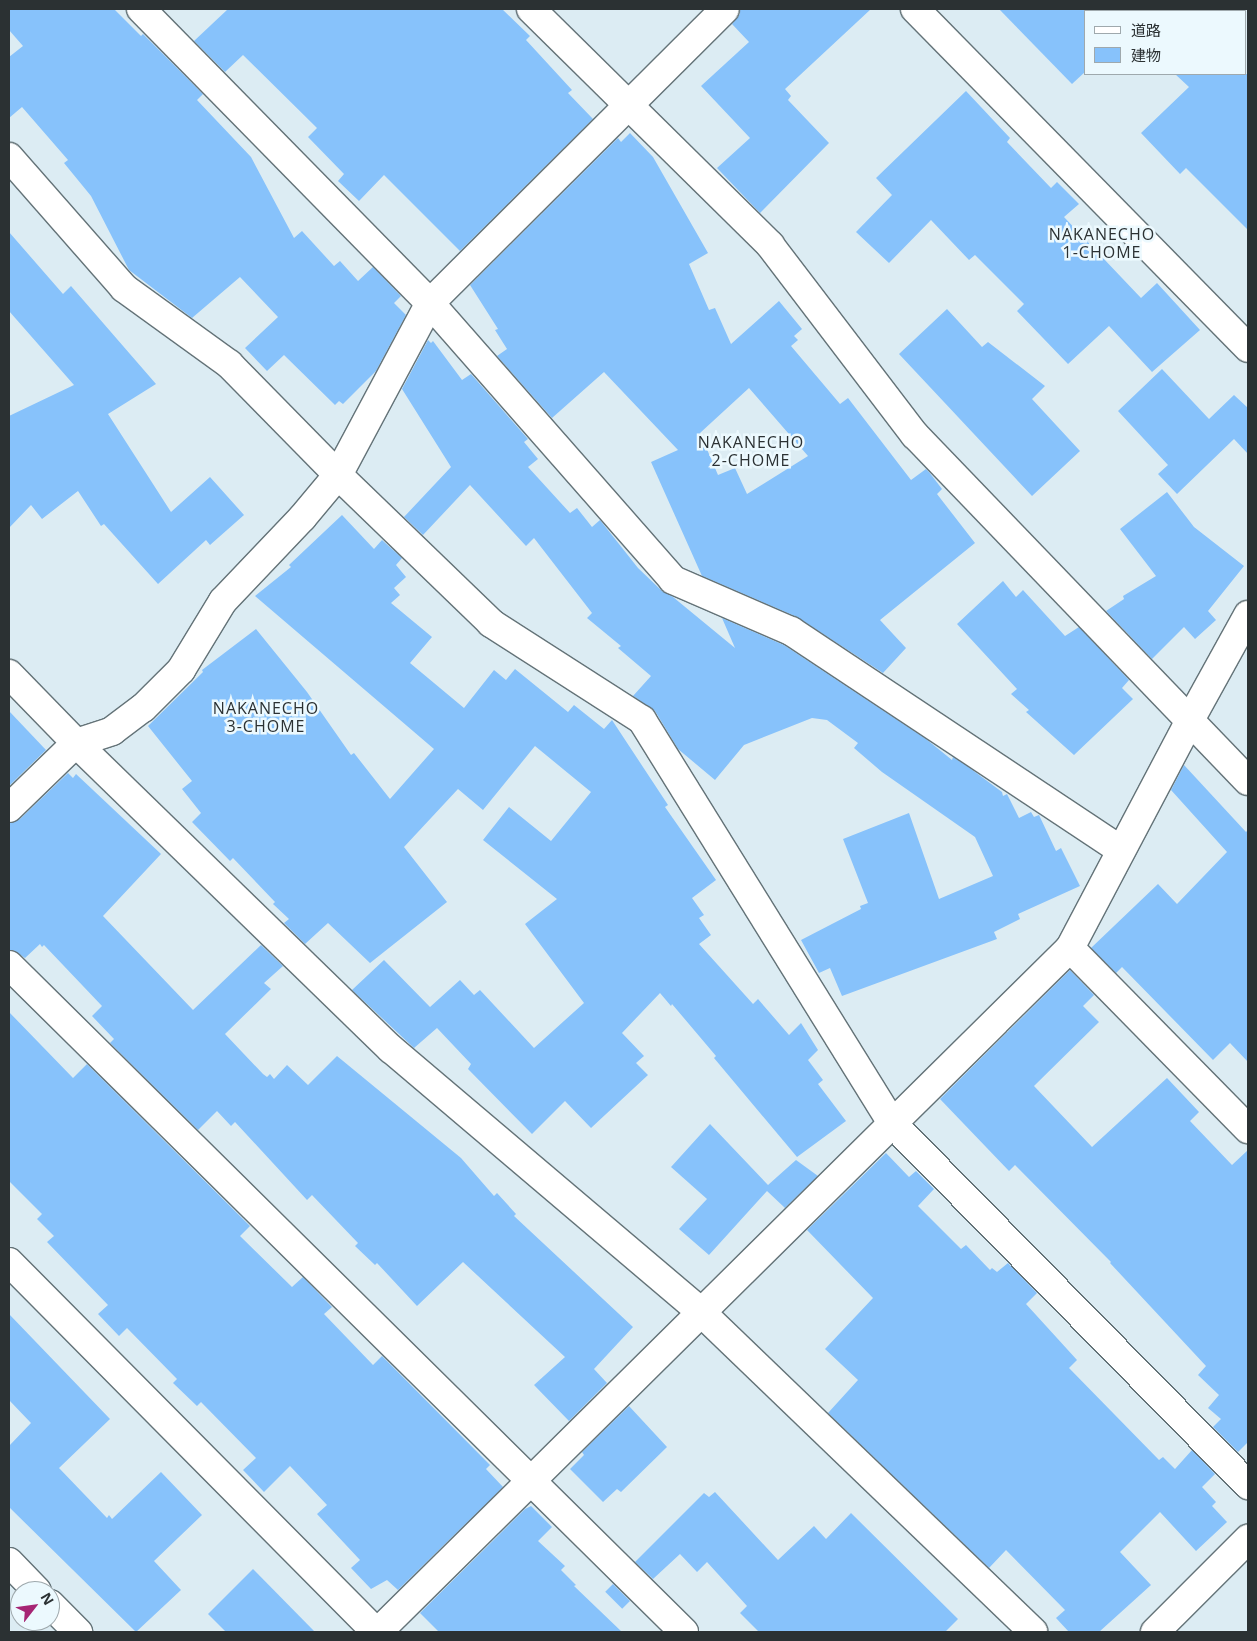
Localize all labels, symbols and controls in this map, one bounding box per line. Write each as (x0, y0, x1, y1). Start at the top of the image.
legend (1084, 10, 1247, 75)
text: 道路 (1131, 20, 1161, 40)
text: 建物 (1131, 45, 1161, 65)
district label: NAKANECHO 1-CHOME (1048, 224, 1156, 262)
district label: NAKANECHO 2-CHOME (697, 432, 805, 470)
district label: NAKANECHO 3-CHOME (212, 698, 320, 736)
north arrow (10, 1581, 60, 1631)
text: N (36, 1589, 59, 1608)

